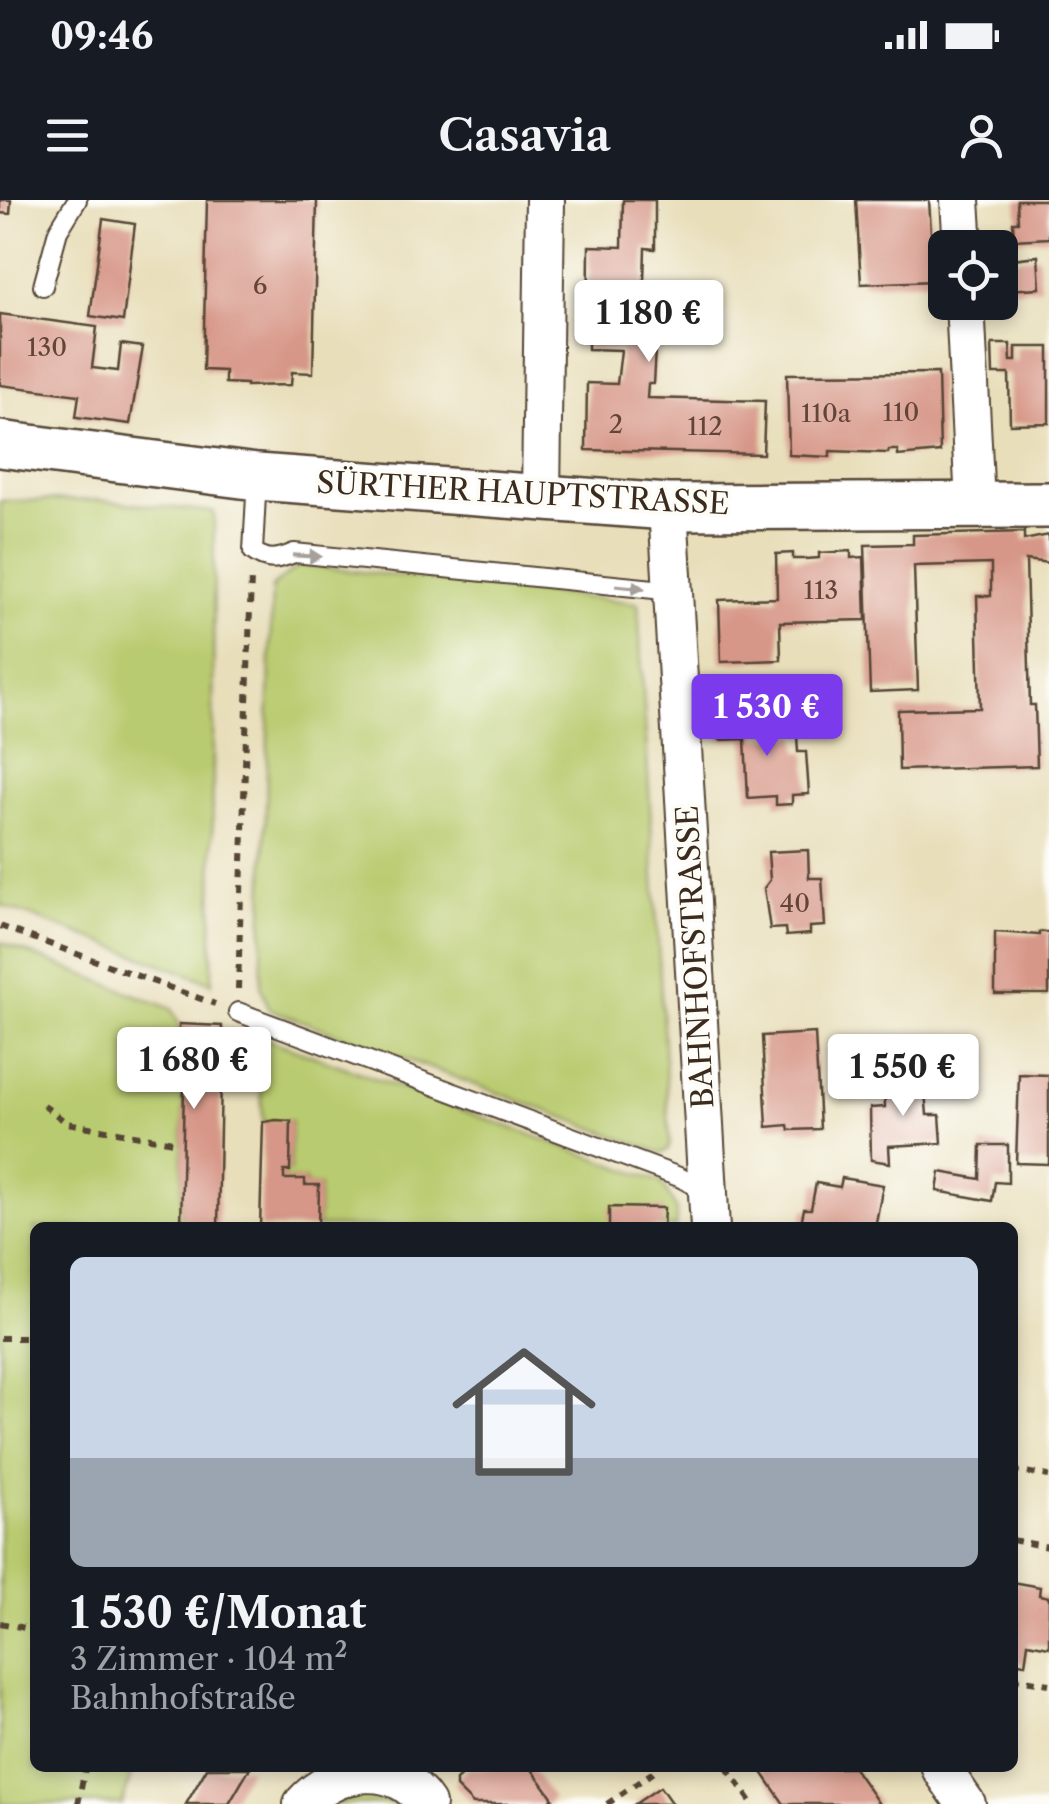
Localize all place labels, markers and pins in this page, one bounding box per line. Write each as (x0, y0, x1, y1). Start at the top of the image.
pin: 1 180 € (557, 280, 741, 365)
pin: 1 530 € (675, 674, 859, 759)
pin: 1 680 € (102, 1027, 286, 1112)
pin: 1 550 € (811, 1034, 995, 1119)

